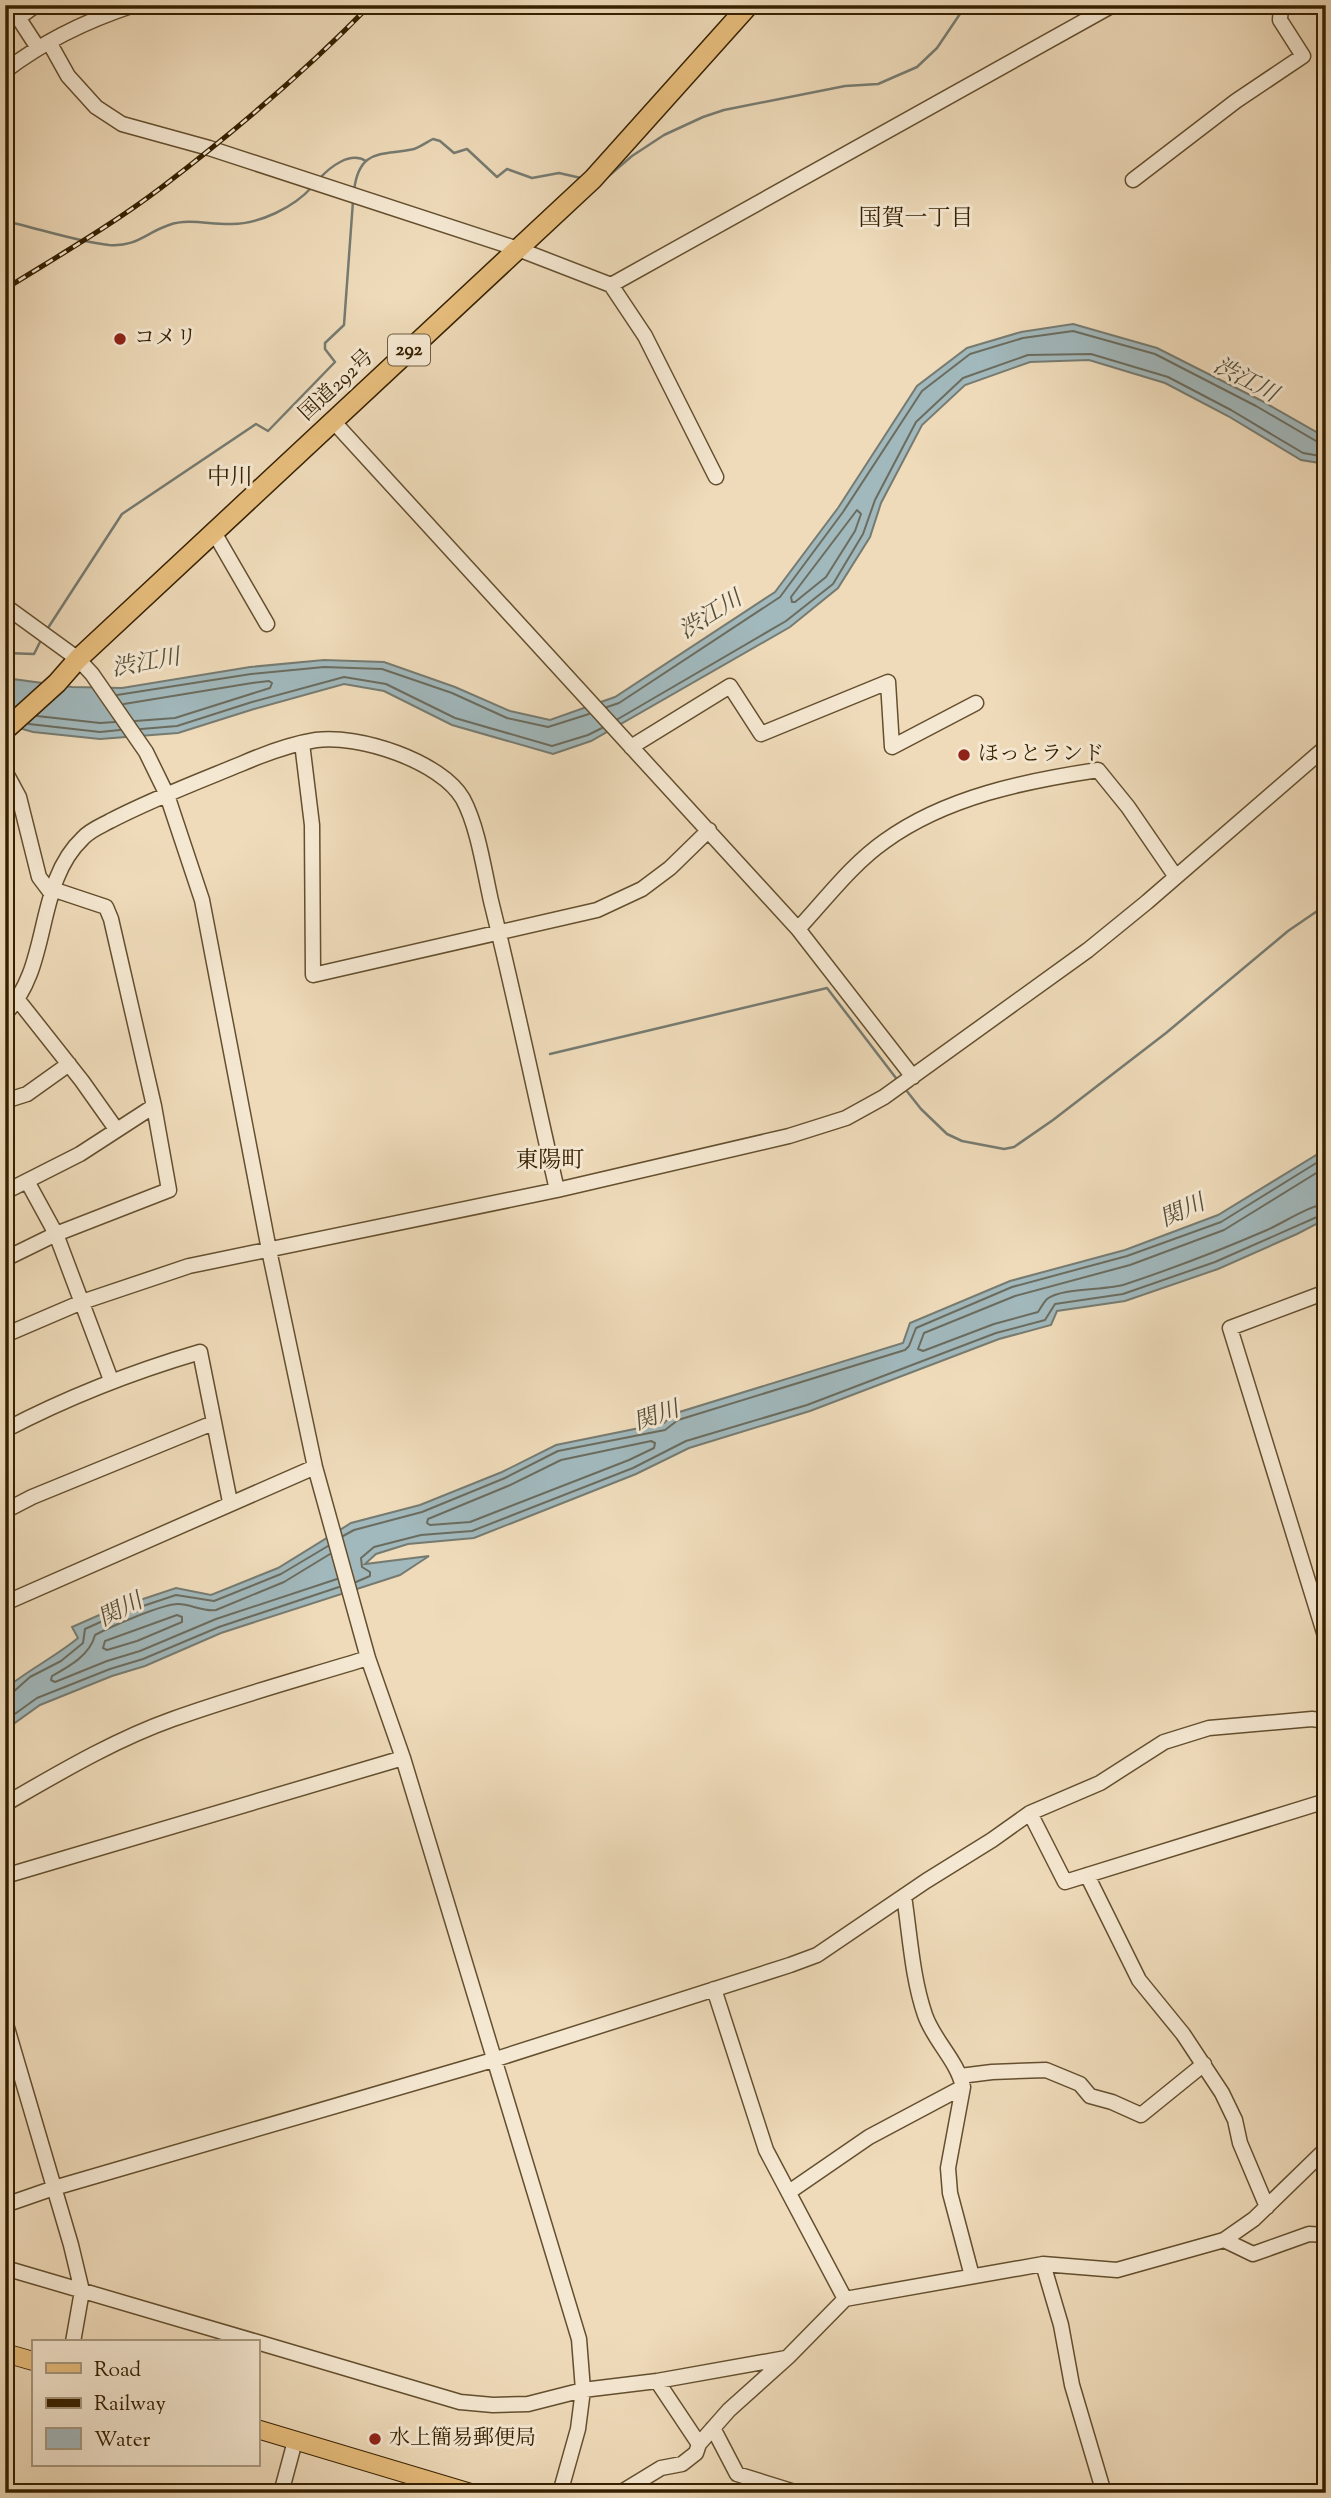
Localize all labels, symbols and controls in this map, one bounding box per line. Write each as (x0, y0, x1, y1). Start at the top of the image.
district label: 国賀一丁目 (859, 203, 974, 236)
place label: コメリ (134, 324, 197, 354)
marker: コメリ (112, 331, 128, 347)
road number: 292 (388, 334, 430, 366)
street label: 国道292号 (293, 343, 381, 429)
water label: 渋江川 (1207, 350, 1286, 413)
district label: 中川 (207, 462, 253, 495)
water label: 渋江川 (673, 582, 752, 648)
water label: 渋江川 (109, 641, 186, 686)
place label: ほっとランド (978, 740, 1104, 770)
marker: ほっとランド (956, 747, 972, 763)
district label: 東陽町 (516, 1145, 585, 1178)
water label: 関川 (1155, 1186, 1213, 1236)
water label: 関川 (630, 1393, 687, 1440)
water label: 関川 (93, 1584, 152, 1636)
legend (32, 2340, 259, 2466)
text: Road (94, 2356, 141, 2386)
text: Railway (94, 2390, 166, 2420)
place label: 水上簡易郵便局 (389, 2424, 536, 2454)
text: Water (94, 2426, 151, 2456)
marker: 水上簡易郵便局 (367, 2431, 383, 2447)

